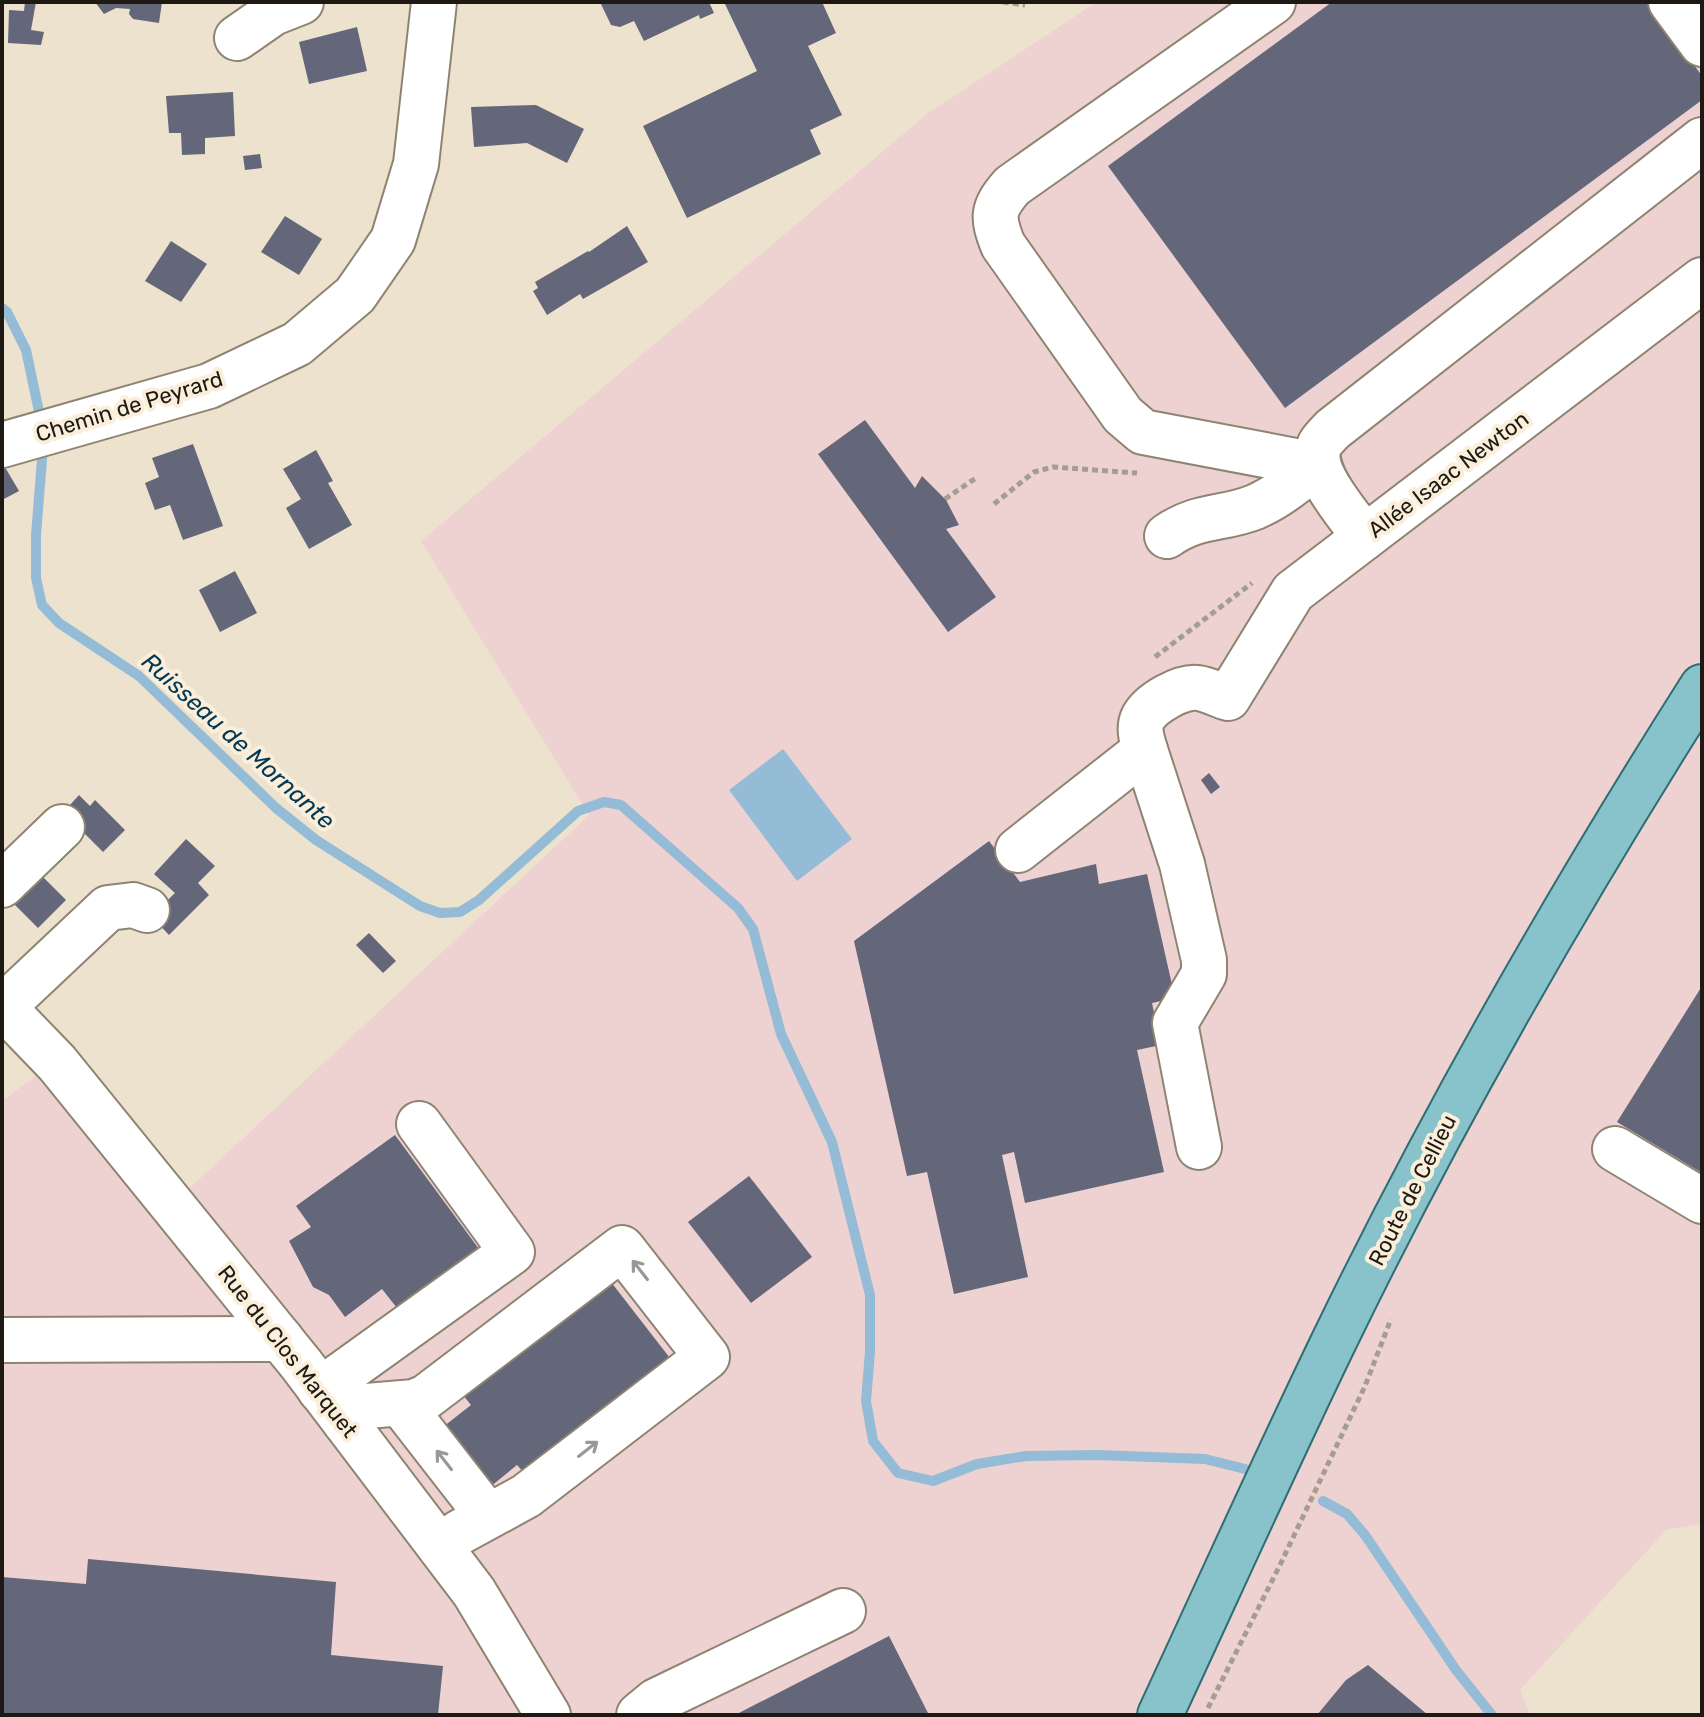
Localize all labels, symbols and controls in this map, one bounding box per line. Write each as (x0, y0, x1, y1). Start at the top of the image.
street label: Chemin de Peyrard (32, 365, 226, 448)
street label: Allée Isaac Newton (1363, 405, 1534, 544)
water label: Ruisseau de Mornante (136, 647, 340, 835)
street label: Route de Cellieu (1363, 1110, 1462, 1270)
street label: Rue du Clos Marquet (212, 1260, 364, 1443)
one-way arrow (631, 1260, 648, 1281)
one-way arrow (577, 1440, 598, 1457)
one-way arrow (436, 1450, 453, 1471)

